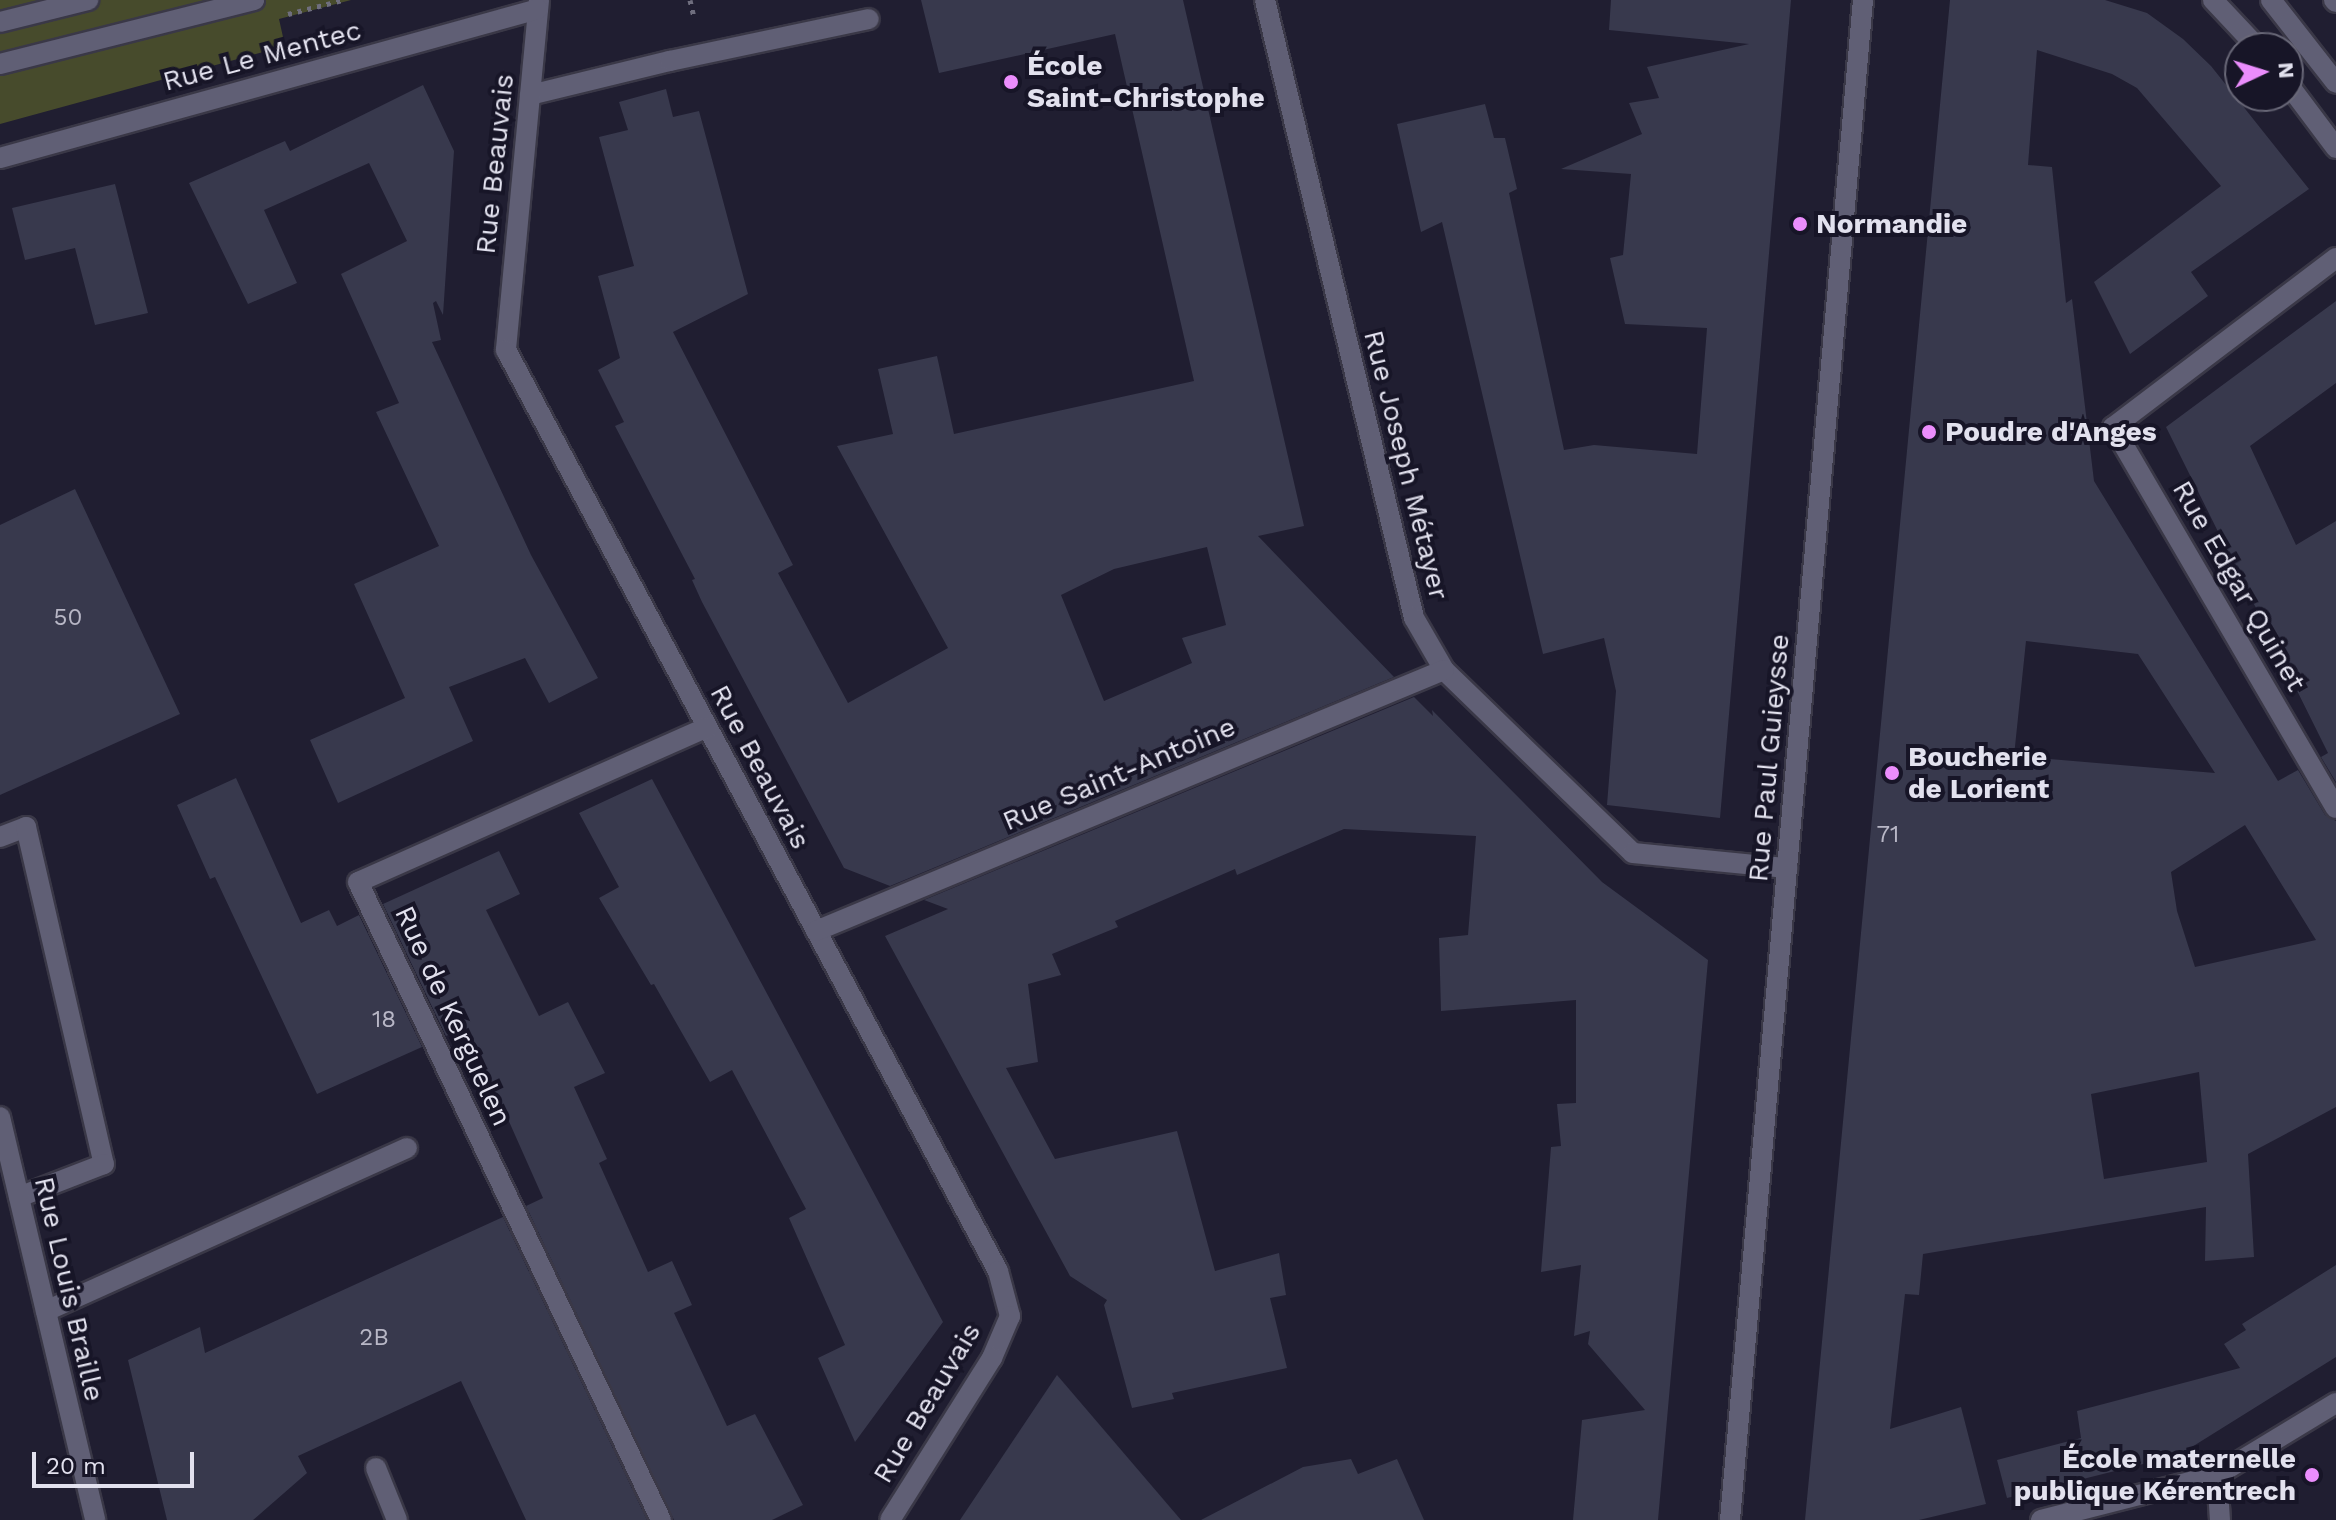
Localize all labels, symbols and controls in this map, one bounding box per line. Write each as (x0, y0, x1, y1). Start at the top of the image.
street label: Rue Le Mentec (159, 13, 365, 99)
north arrow (2224, 32, 2304, 112)
place label: École Saint-Christophe (1027, 49, 1265, 115)
text: N (2273, 61, 2299, 79)
street label: Rue Beauvais (469, 72, 521, 256)
marker: École Saint-Christophe (1002, 73, 1020, 91)
place label: Normandie (1816, 207, 1967, 241)
marker: Normandie (1791, 215, 1809, 233)
street label: Rue Joseph Métayer (1356, 326, 1456, 604)
place label: Poudre d'Anges (1945, 415, 2157, 449)
marker: Poudre d'Anges (1920, 423, 1938, 441)
street label: Rue Edgar Quinet (2165, 474, 2313, 698)
house number: 50 (54, 604, 82, 632)
street label: Rue Paul Guieysse (1741, 632, 1797, 884)
street label: Rue Beauvais (703, 679, 817, 855)
street label: Rue Saint-Antoine (998, 710, 1240, 838)
place label: Boucherie de Lorient (1908, 740, 2049, 806)
marker: Boucherie de Lorient (1883, 764, 1901, 782)
house number: 71 (1877, 821, 1899, 849)
street label: Rue de Kerguelen (387, 901, 519, 1131)
house number: 18 (372, 1006, 396, 1034)
street label: Rue Louis Braille (27, 1173, 111, 1405)
street label: Rue Beauvais (866, 1317, 988, 1489)
house number: 2B (359, 1324, 389, 1352)
scale bar (36, 1436, 198, 1486)
place label: École maternelle publique Kérentrech (2014, 1442, 2296, 1508)
text: 20 m (46, 1452, 106, 1480)
marker: École maternelle publique Kérentrech (2303, 1466, 2321, 1484)

